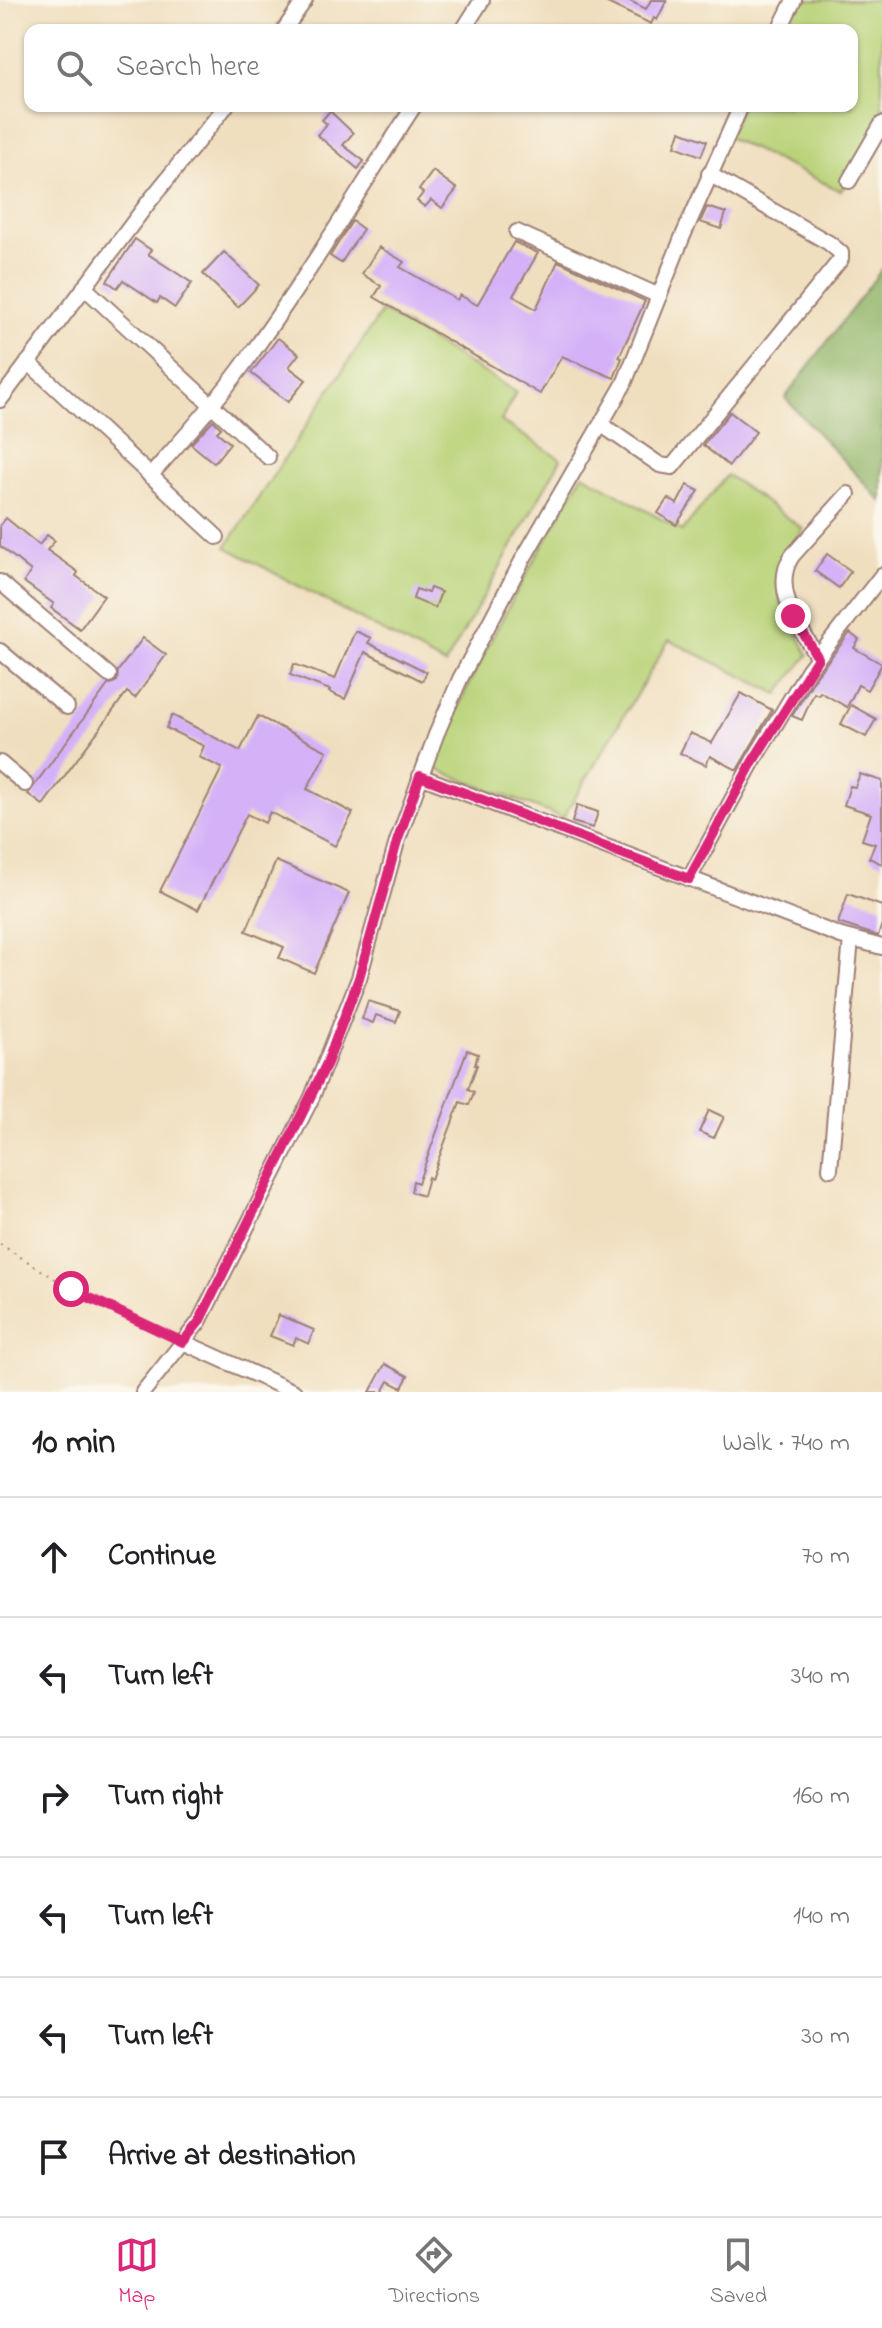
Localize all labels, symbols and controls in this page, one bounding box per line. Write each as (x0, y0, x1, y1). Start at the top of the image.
search box (24, 24, 858, 112)
icon: search (52, 46, 96, 90)
text: Search here (116, 46, 260, 90)
route end (775, 598, 811, 634)
route start (53, 1271, 89, 1307)
text: 10 min (32, 1419, 115, 1469)
text: Walk · 740 m (722, 1425, 850, 1463)
icon: ahead (32, 1535, 76, 1579)
text: Continue (108, 1535, 216, 1579)
text: 70 m (801, 1538, 850, 1576)
icon: left (32, 1655, 76, 1699)
text: Turn left (108, 1655, 213, 1699)
text: 340 m (791, 1658, 850, 1696)
icon: right (32, 1775, 76, 1819)
text: Turn right (108, 1775, 223, 1819)
text: 160 m (792, 1778, 850, 1816)
icon: left (32, 1895, 76, 1939)
text: Turn left (108, 1895, 213, 1939)
text: 140 m (793, 1898, 850, 1936)
icon: left (32, 2015, 76, 2059)
text: Turn left (108, 2015, 213, 2059)
text: 30 m (801, 2018, 850, 2056)
icon: arrive (32, 2135, 76, 2179)
text: Arrive at destination (108, 2135, 356, 2179)
tab: Map (115, 2233, 159, 2313)
tab: Directions (389, 2233, 480, 2313)
tab: Saved (710, 2233, 767, 2313)

